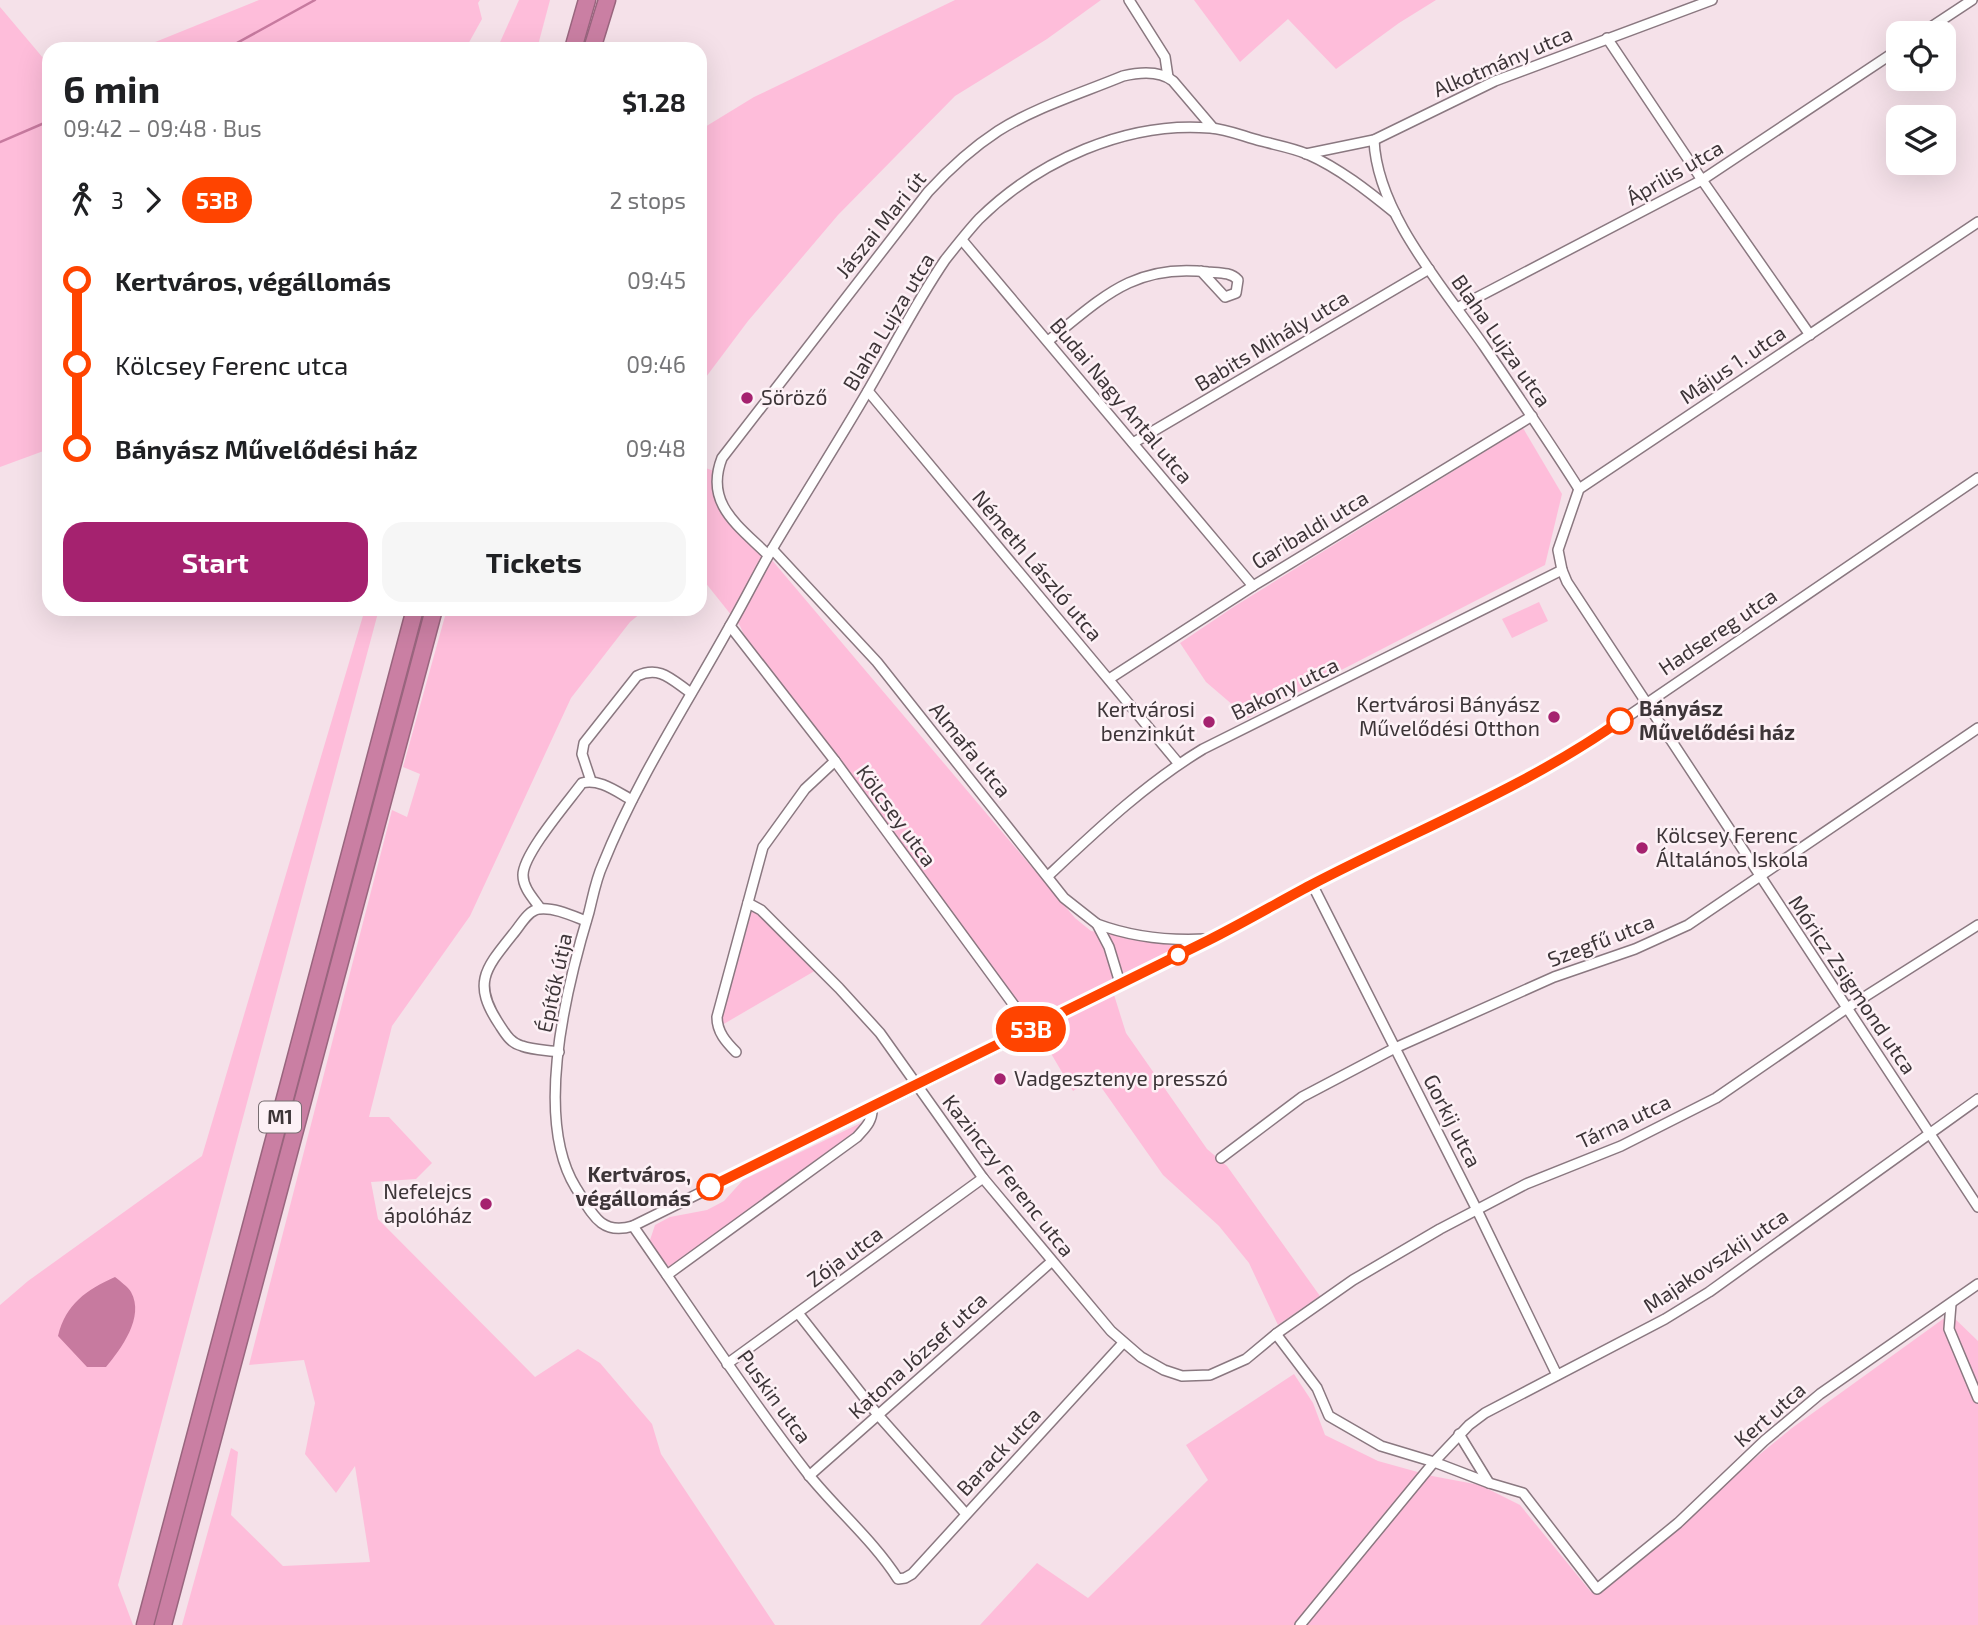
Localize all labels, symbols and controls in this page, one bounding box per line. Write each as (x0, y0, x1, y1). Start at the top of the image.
street label: Alkotmány utca (1429, 20, 1576, 101)
map controls (1886, 21, 1956, 175)
button: locate (1886, 21, 1956, 91)
text: 6 min (63, 65, 160, 111)
text: $1.28 (622, 86, 686, 117)
button: layers (1886, 105, 1956, 175)
text: 09:42 – 09:48 · Bus (63, 114, 262, 142)
street label: Április utca (1621, 134, 1727, 209)
street label: Jászai Mari út (829, 166, 930, 282)
icon: walk (63, 181, 101, 219)
icon: forward (134, 181, 172, 219)
text: 53B (196, 185, 238, 214)
text: 3 (111, 186, 124, 214)
text: 2 stops (609, 186, 686, 214)
street label: Blaha Lujza utca (837, 248, 939, 395)
text: Kertváros, végállomás (115, 265, 391, 296)
text: 09:45 (627, 266, 686, 294)
street label: Blaha Lujza utca (1446, 269, 1557, 412)
street label: Babits Mihály utca (1190, 284, 1353, 396)
street label: Budai Nagy Antal utca (1046, 312, 1199, 488)
street label: Május 1. utca (1675, 319, 1790, 409)
text: Kölcsey Ferenc utca (115, 349, 348, 380)
text: 09:46 (626, 350, 686, 378)
place label: Söröző (761, 384, 827, 409)
marker: Söröző (739, 390, 755, 406)
text: Bányász Művelődési ház (115, 433, 418, 464)
text: 09:48 (625, 434, 686, 462)
street label: Garibaldi utca (1246, 484, 1372, 573)
street label: Németh László utca (968, 485, 1108, 645)
button: Start (63, 522, 368, 602)
button: Tickets (382, 522, 686, 602)
street label: Hadsereg utca (1653, 582, 1781, 679)
street label: Bakony utca (1227, 651, 1342, 724)
place label: Kertvárosi Bányász Művelődési Otthon (1356, 691, 1540, 740)
place label: Bányász Művelődési ház (1639, 695, 1795, 744)
street label: Almafa utca (925, 696, 1017, 802)
place label: Kertvárosi benzinkút (1097, 696, 1195, 745)
marker: Bányász Művelődési ház (1607, 708, 1633, 734)
marker: Kertvárosi Bányász Művelődési Otthon (1546, 709, 1562, 725)
marker: Kertvárosi benzinkút (1201, 714, 1217, 730)
street label: Kölcsey utca (852, 759, 942, 871)
place label: Kölcsey Ferenc Általános Iskola (1656, 822, 1808, 871)
marker: Kölcsey Ferenc Általános Iskola (1634, 840, 1650, 856)
street label: Móricz Zsigmond utca (1784, 890, 1922, 1078)
street label: Szegfű utca (1544, 908, 1657, 971)
street label: Építők útja (531, 931, 577, 1035)
unlabelled marker (1168, 945, 1188, 965)
line badge: 53B (991, 1006, 1071, 1052)
text: 53B (1010, 1014, 1052, 1043)
place label: Vadgesztenye presszó (1014, 1065, 1228, 1090)
street label: Gorkij utca (1418, 1070, 1487, 1172)
marker: Vadgesztenye presszó (992, 1071, 1008, 1087)
street label: Tárna utca (1573, 1088, 1674, 1153)
street label: Kazinczy Ferenc utca (938, 1089, 1080, 1261)
road number: M1 (259, 1102, 301, 1133)
place label: Kertváros, végállomás (576, 1161, 691, 1210)
marker: Kertváros, végállomás (697, 1174, 723, 1200)
place label: Nefelejcs ápolóház (383, 1178, 472, 1227)
marker: Nefelejcs ápolóház (478, 1196, 494, 1212)
street label: Majakovszkij utca (1638, 1202, 1793, 1318)
street label: Zója utca (802, 1220, 887, 1292)
street label: Katona József utca (843, 1286, 991, 1424)
street label: Puskin utca (733, 1344, 818, 1448)
street label: Kert utca (1728, 1376, 1810, 1452)
street label: Barack utca (951, 1402, 1045, 1500)

